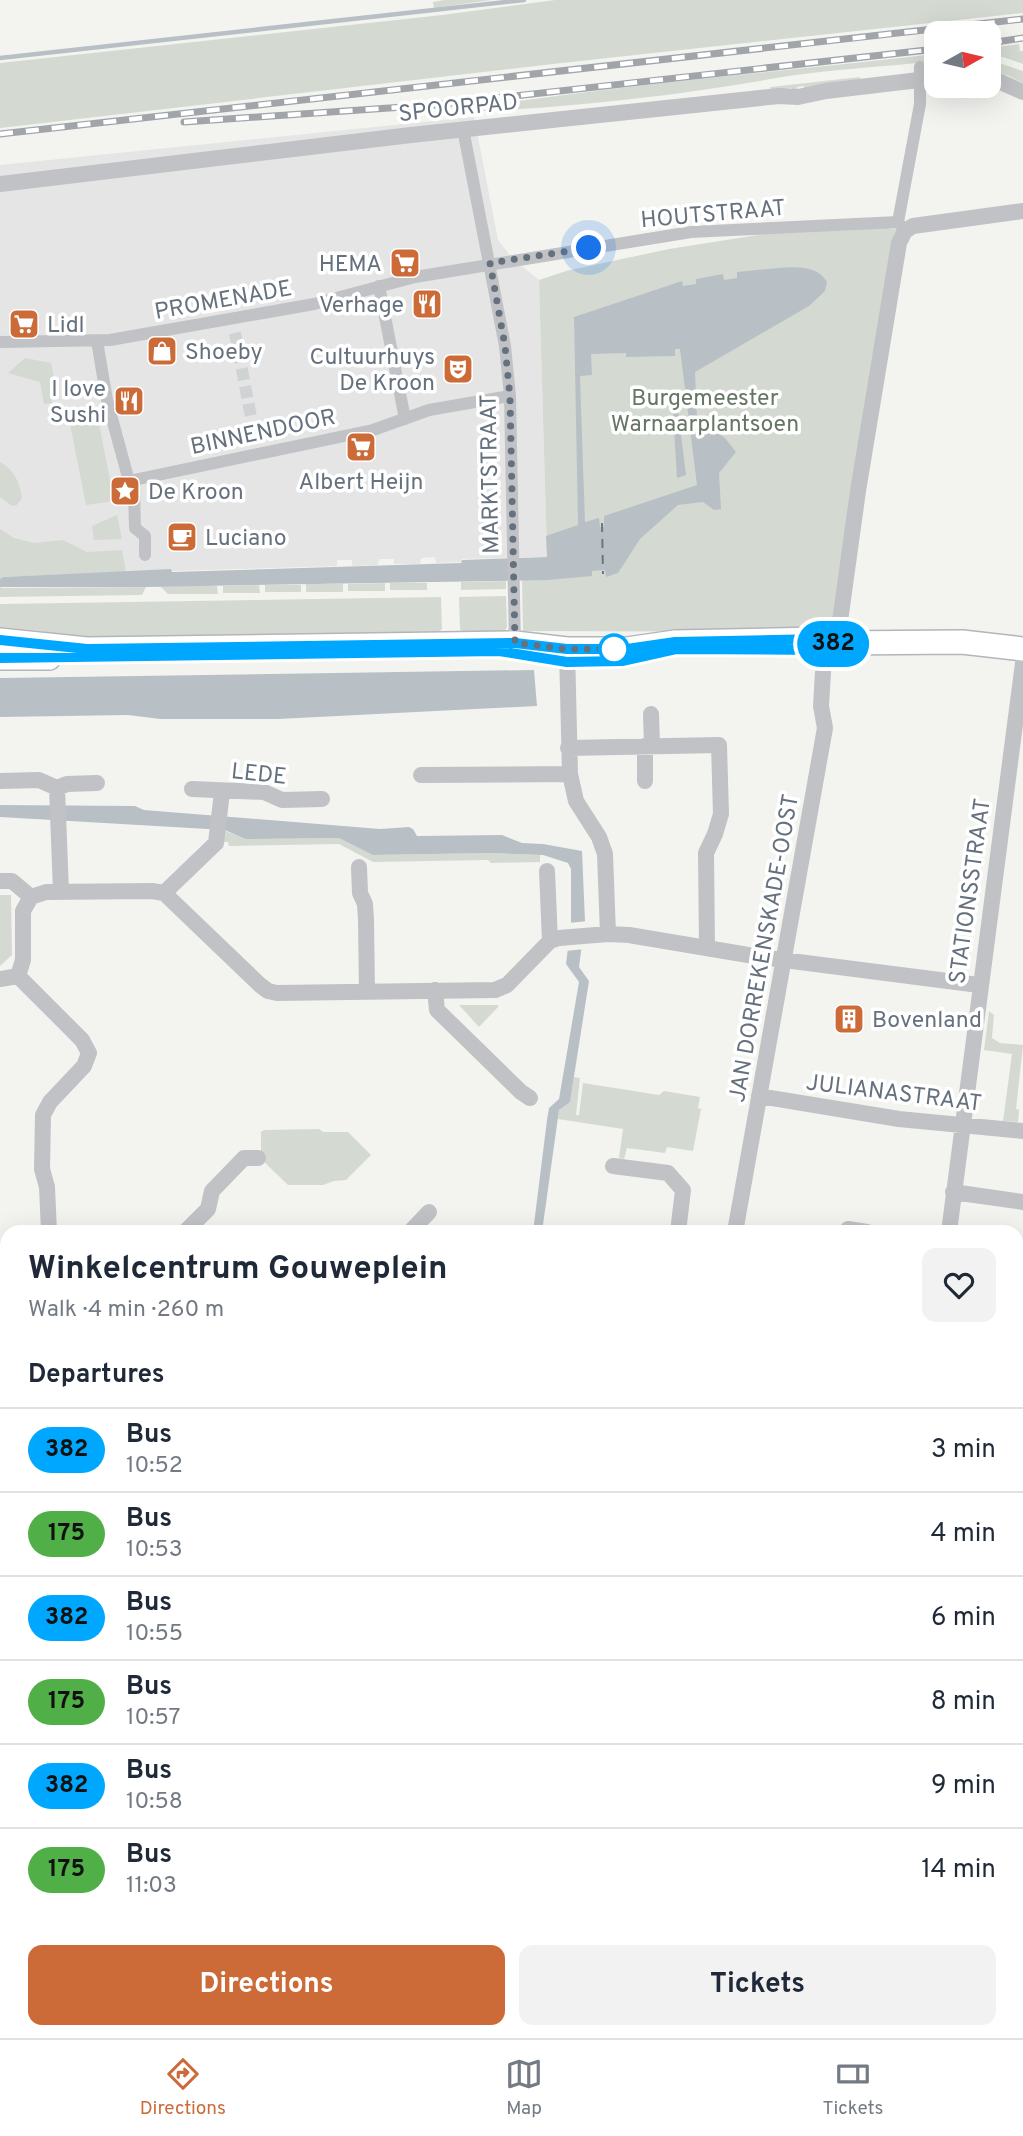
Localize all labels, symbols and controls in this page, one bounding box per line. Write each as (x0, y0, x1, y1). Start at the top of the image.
north arrow (924, 21, 1001, 98)
map controls (924, 21, 1001, 98)
street label: SPOORPAD (397, 89, 519, 130)
street label: HOUTSTRAAT (640, 195, 787, 236)
your location (571, 230, 606, 265)
supermarket icon: HEMA (388, 246, 422, 280)
place label: HEMA (319, 251, 382, 280)
street label: PROMENADE (153, 275, 294, 328)
restaurant icon: Verhage (410, 287, 444, 321)
place label: Verhage (319, 292, 404, 321)
supermarket icon: Lidl (7, 307, 41, 341)
place label: Lidl (47, 312, 85, 341)
shop icon: Shoeby (145, 334, 179, 368)
place label: Shoeby (185, 339, 263, 368)
place label: Cultuurhuys De Kroon (310, 344, 435, 399)
theatre icon: Cultuurhuys De Kroon (441, 352, 475, 386)
place label: I love Sushi (50, 376, 106, 431)
restaurant icon: I love Sushi (112, 384, 146, 418)
park label: Burgemeester Warnaarplantsoen (611, 385, 799, 440)
street label: MARKTSTRAAT (476, 394, 507, 554)
street label: BINNENDOOR (188, 404, 339, 463)
supermarket icon: Albert Heijn (344, 430, 378, 464)
place label: Albert Heijn (299, 469, 423, 498)
place icon: De Kroon (108, 474, 142, 508)
place label: De Kroon (148, 479, 244, 508)
cafe icon: Luciano (165, 520, 199, 554)
place label: Luciano (205, 525, 287, 554)
line badge: 382 (793, 621, 873, 667)
text: 382 (811, 629, 855, 659)
unlabelled marker (599, 634, 629, 664)
street label: LEDE (229, 758, 288, 793)
street label: JAN DORREKENSKADE-OOST (724, 792, 807, 1105)
street label: STATIONSSTRAAT (944, 797, 999, 986)
building icon: Bovenland (832, 1002, 866, 1036)
place label: Bovenland (872, 1007, 982, 1036)
street label: JULIANASTRAAT (804, 1069, 983, 1120)
button: heart (922, 1248, 996, 1322)
text: Winkelcentrum Gouweplein (28, 1249, 448, 1291)
text: Walk · 4 min · 260 m (28, 1296, 224, 1325)
text: Departures (28, 1359, 165, 1392)
text: Bus (126, 1419, 172, 1452)
text: 3 min (931, 1434, 996, 1467)
text: 382 (45, 1435, 88, 1465)
text: 10:52 (126, 1452, 183, 1481)
text: Bus (126, 1503, 172, 1536)
text: 4 min (930, 1518, 996, 1551)
text: 175 (48, 1519, 85, 1549)
text: 10:53 (126, 1536, 183, 1565)
text: Bus (126, 1587, 172, 1620)
text: 6 min (931, 1602, 996, 1635)
text: 382 (45, 1603, 88, 1633)
text: 10:55 (126, 1620, 183, 1649)
text: Bus (126, 1671, 172, 1704)
text: 8 min (931, 1686, 996, 1719)
text: 175 (48, 1687, 85, 1717)
text: 10:57 (126, 1704, 181, 1733)
text: Bus (126, 1755, 172, 1788)
text: 9 min (931, 1770, 996, 1803)
text: 382 (45, 1771, 88, 1801)
text: 10:58 (126, 1788, 183, 1817)
text: Bus (126, 1839, 172, 1872)
text: 14 min (921, 1854, 996, 1887)
text: 175 (48, 1855, 85, 1885)
text: 11:03 (126, 1872, 177, 1901)
button: Directions (28, 1945, 505, 2025)
button: Tickets (519, 1945, 996, 2025)
tab: Directions (140, 2055, 226, 2121)
tab: Map (505, 2055, 543, 2121)
tab: Tickets (822, 2055, 883, 2121)

